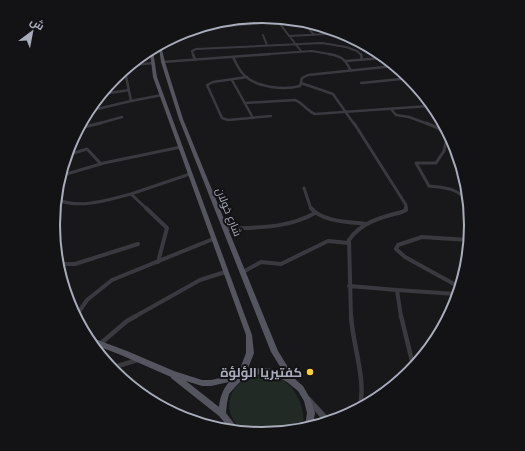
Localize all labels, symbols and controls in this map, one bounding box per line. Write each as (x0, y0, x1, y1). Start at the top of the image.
north arrow (12, 12, 52, 52)
text: ش (28, 14, 47, 33)
street label: شارع خولان (212, 186, 245, 239)
place label: كفتيريا الؤلؤة (220, 364, 302, 381)
marker: كفتيريا الؤلؤة (305, 367, 315, 377)

